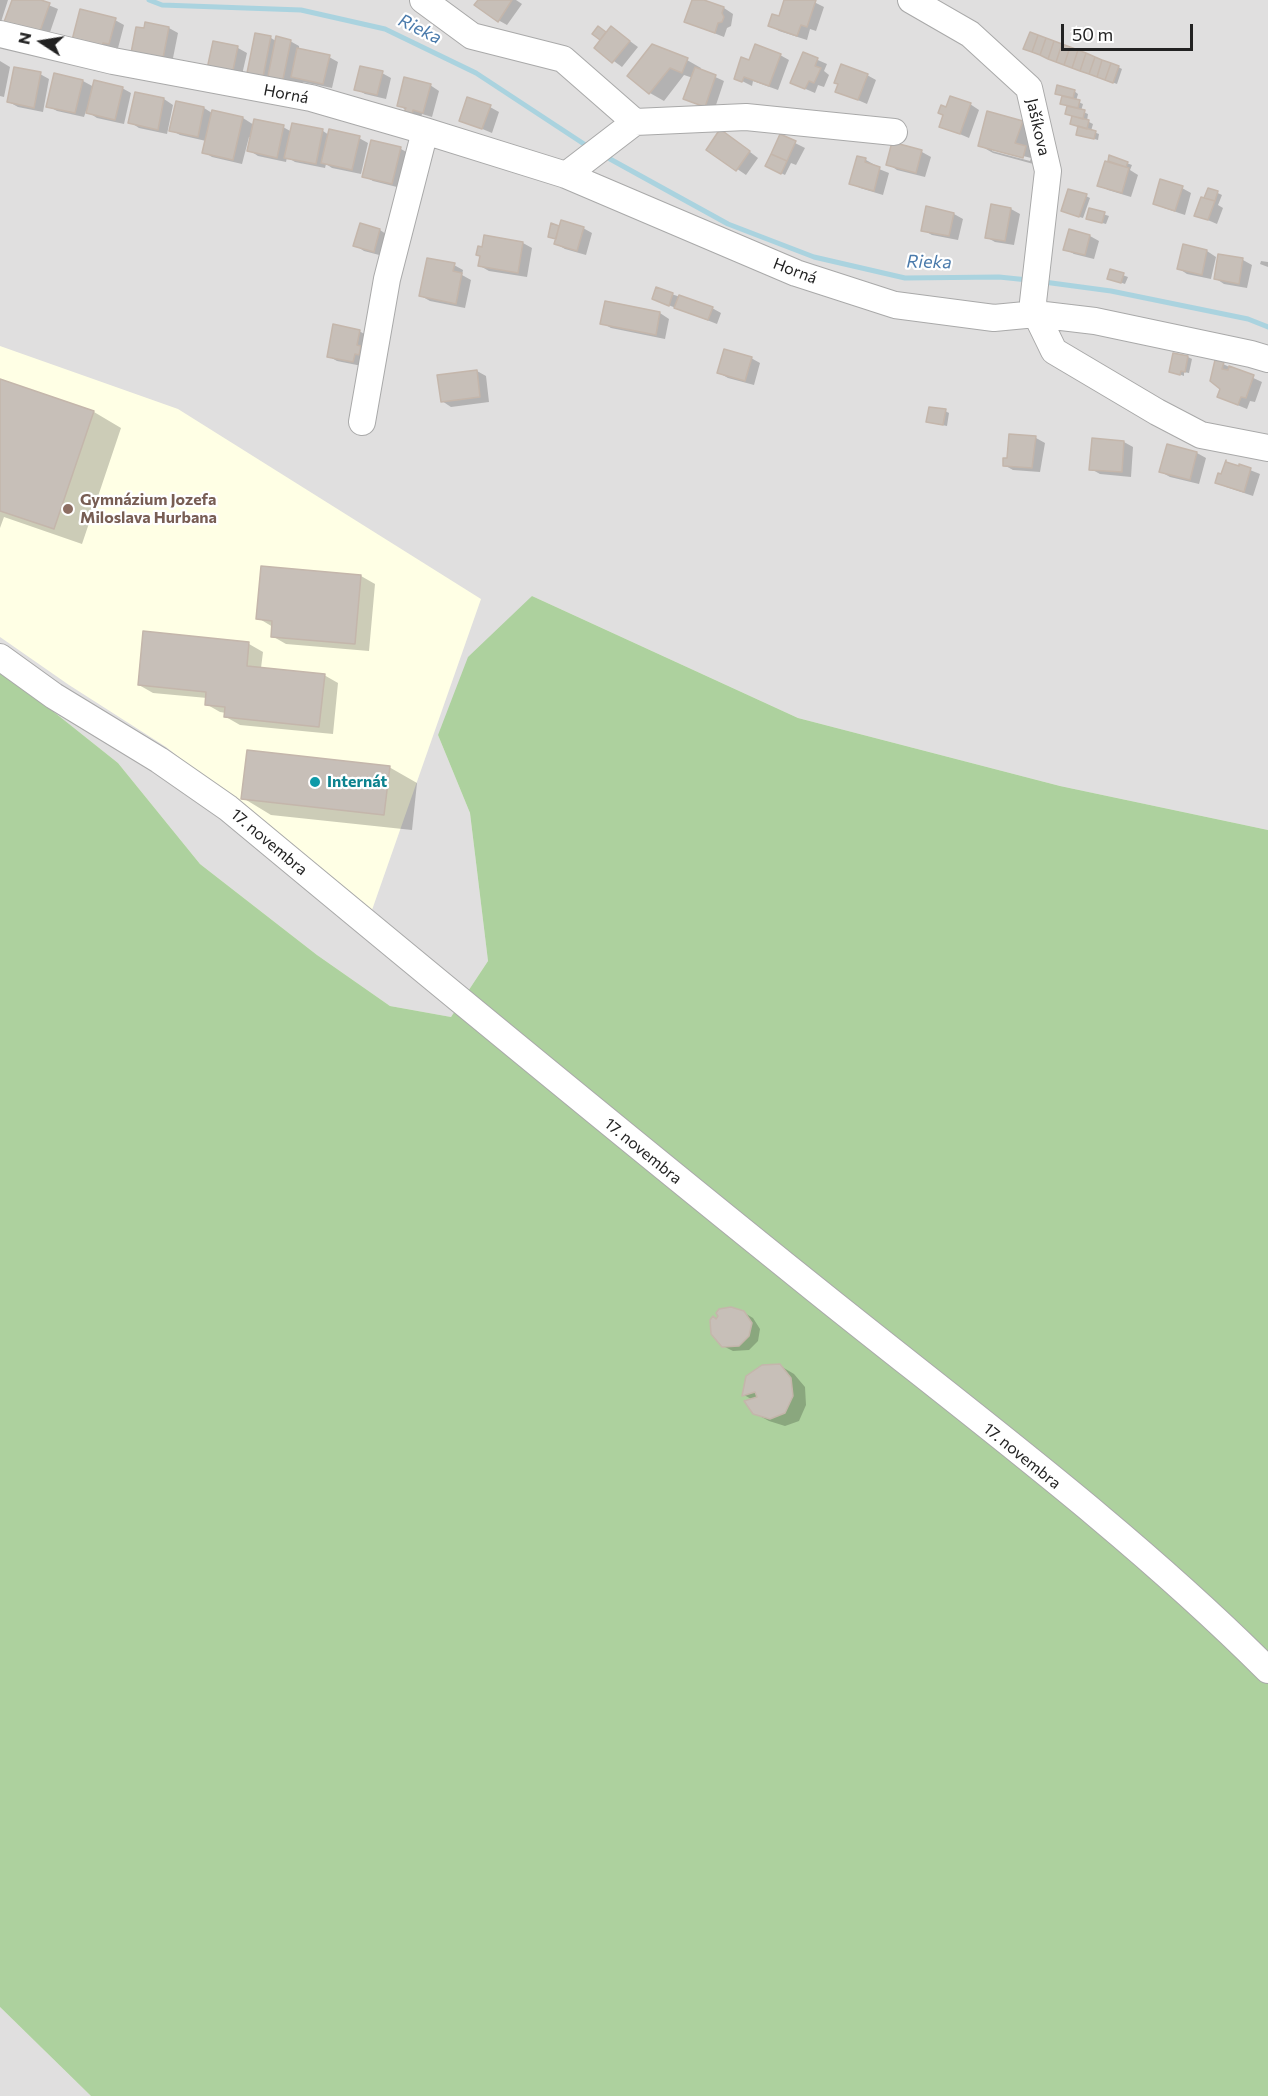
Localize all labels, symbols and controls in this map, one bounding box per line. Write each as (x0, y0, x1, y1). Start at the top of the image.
water label: Rieka (395, 9, 445, 49)
north arrow (12, 12, 72, 72)
scale bar (1064, 12, 1196, 50)
text: 50 m (1072, 23, 1113, 45)
text: N (13, 30, 34, 46)
street label: Horná (262, 80, 310, 108)
street label: Jašíkova (1022, 96, 1054, 158)
water label: Rieka (906, 251, 952, 273)
street label: Horná (770, 254, 820, 288)
place label: Gymnázium Jozefa Miloslava Hurbana (80, 490, 217, 528)
marker: Gymnázium Jozefa Miloslava Hurbana (61, 502, 75, 516)
place label: Internát (327, 772, 387, 792)
marker: Internát (308, 775, 322, 789)
street label: 17. novembra (227, 804, 311, 880)
street label: 17. novembra (600, 1114, 686, 1188)
street label: 17. novembra (979, 1419, 1065, 1493)

